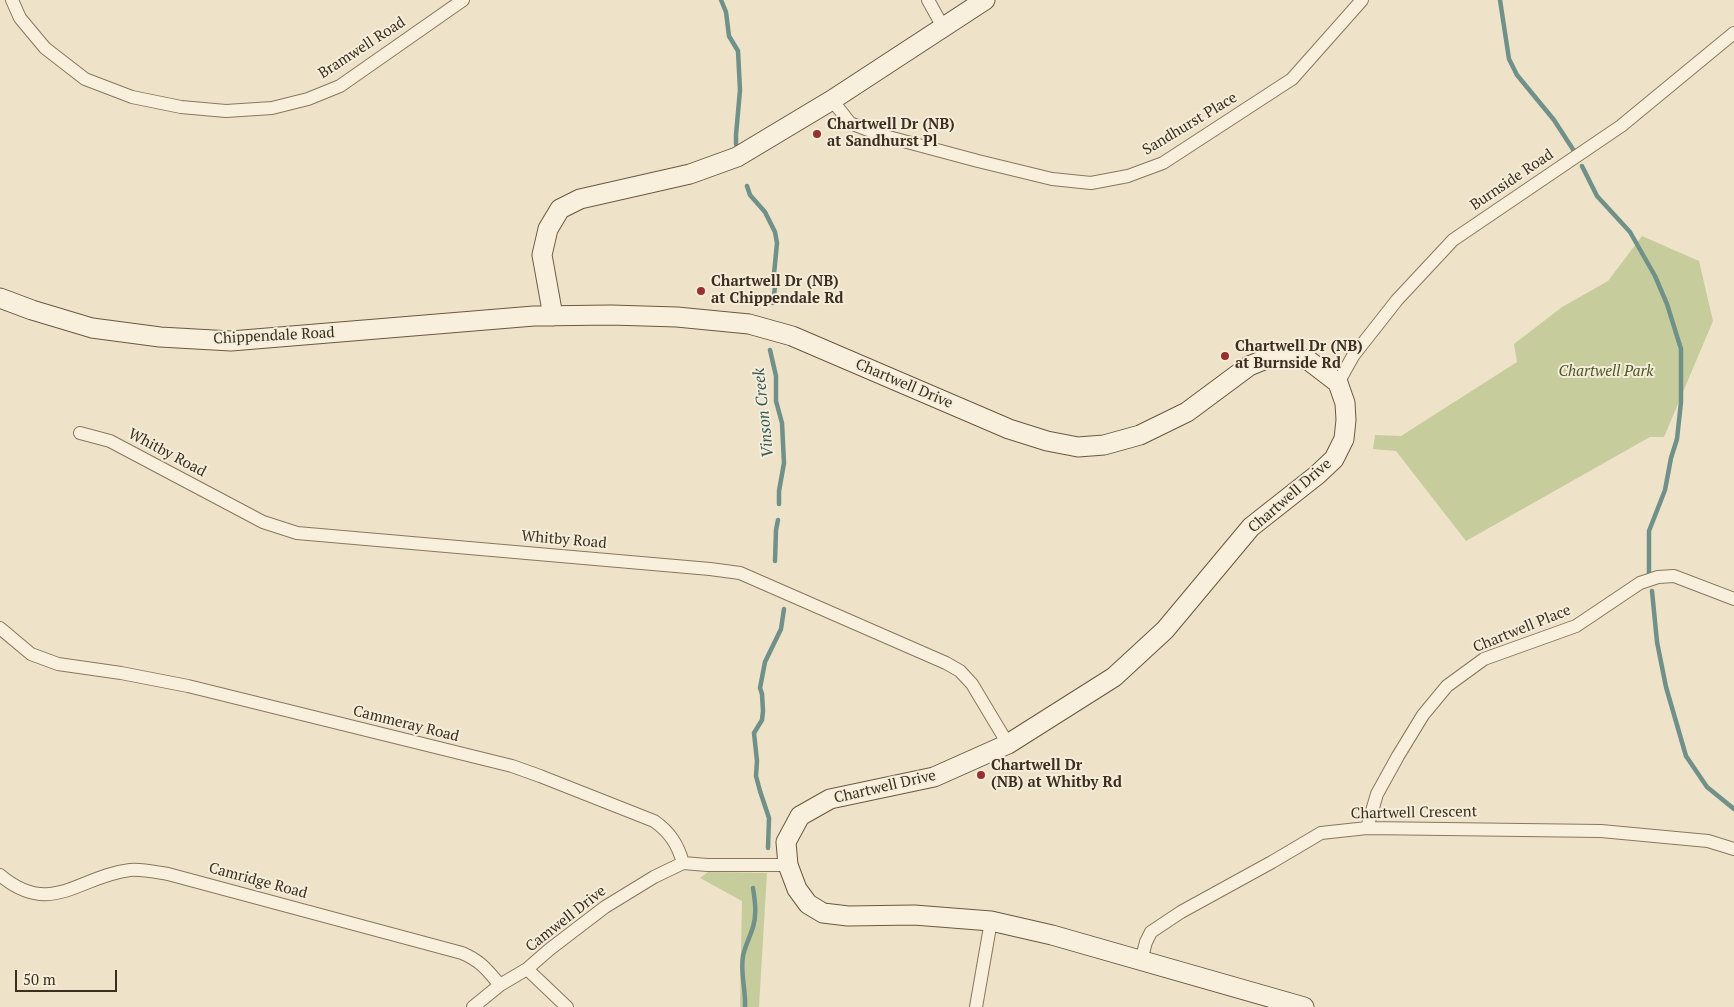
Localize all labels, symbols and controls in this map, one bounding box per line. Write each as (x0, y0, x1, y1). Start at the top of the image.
street label: Bramwell Road (315, 13, 409, 83)
street label: Sandhurst Place (1139, 89, 1241, 159)
place label: Chartwell Dr (NB) at Sandhurst Pl (827, 116, 955, 151)
marker: Chartwell Dr (NB) at Sandhurst Pl (811, 128, 823, 140)
street label: Burnside Road (1467, 146, 1557, 214)
place label: Chartwell Dr (NB) at Chippendale Rd (711, 273, 844, 308)
marker: Chartwell Dr (NB) at Chippendale Rd (695, 285, 707, 297)
street label: Chippendale Road (213, 324, 335, 348)
place label: Chartwell Dr (NB) at Burnside Rd (1235, 338, 1363, 373)
marker: Chartwell Dr (NB) at Burnside Rd (1219, 350, 1231, 362)
street label: Chartwell Drive (853, 355, 955, 413)
park label: Chartwell Park (1558, 363, 1654, 381)
water label: Vinson Creek (750, 367, 778, 459)
street label: Whitby Road (125, 425, 209, 481)
street label: Chartwell Drive (1245, 455, 1335, 537)
street label: Whitby Road (521, 527, 607, 553)
street label: Chartwell Place (1471, 601, 1573, 657)
street label: Cammeray Road (351, 702, 461, 746)
place label: Chartwell Dr (NB) at Whitby Rd (991, 757, 1122, 792)
street label: Chartwell Drive (832, 767, 938, 807)
marker: Chartwell Dr (NB) at Whitby Rd (975, 769, 987, 781)
street label: Chartwell Crescent (1351, 803, 1477, 823)
street label: Camridge Road (207, 859, 309, 903)
street label: Camwell Drive (522, 882, 610, 956)
scale bar (18, 960, 120, 992)
text: 50 m (23, 969, 56, 989)

